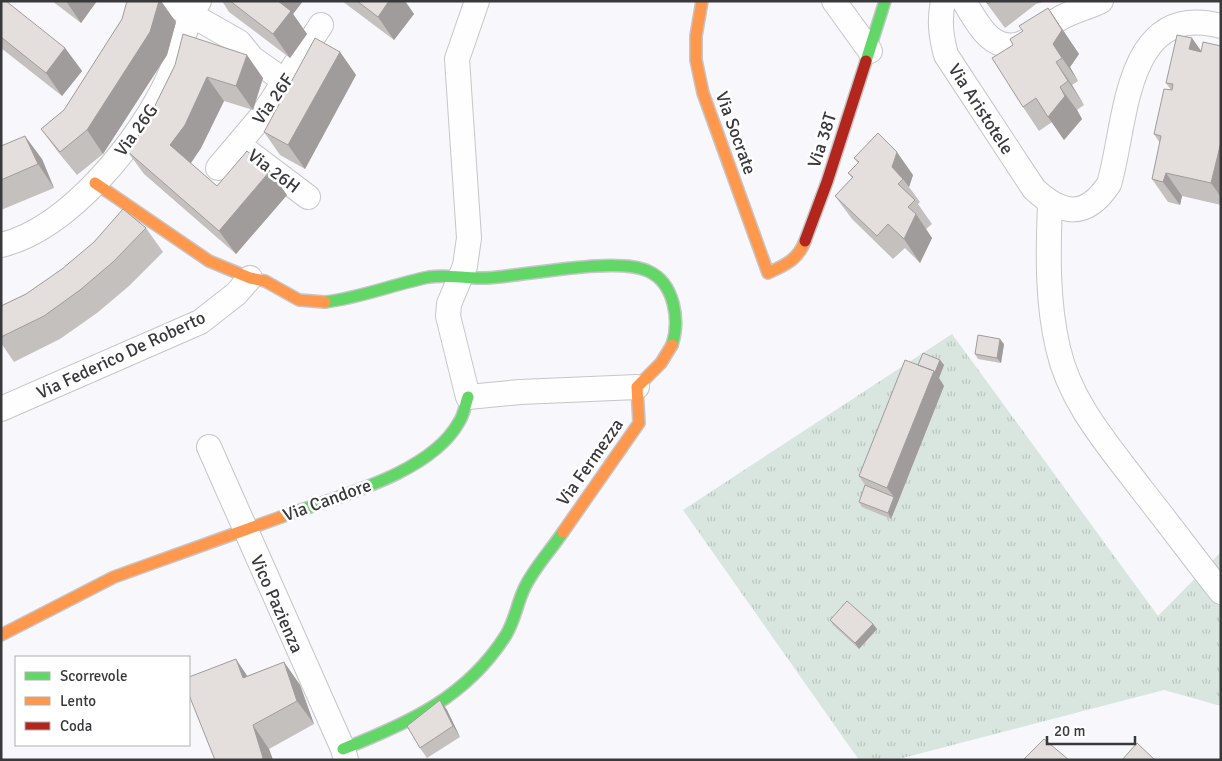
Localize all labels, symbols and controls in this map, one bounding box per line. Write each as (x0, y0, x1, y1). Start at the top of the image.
street label: Via Aristotele (944, 60, 1018, 158)
street label: Via 26F (248, 69, 298, 129)
street label: Via Socrate (711, 88, 761, 178)
street label: Via 26G (110, 100, 162, 160)
street label: Via 38T (803, 110, 841, 170)
street label: Via 26H (243, 144, 305, 198)
street label: Via Federico De Roberto (33, 306, 209, 404)
street label: Via Fermezza (552, 414, 628, 510)
street label: Via Candore (280, 474, 374, 526)
street label: Vico Pazienza (246, 552, 308, 656)
legend (15, 656, 190, 746)
text: Scorrevole (60, 667, 127, 685)
text: Lento (60, 692, 96, 710)
scale bar (1047, 714, 1134, 746)
text: Coda (60, 717, 92, 735)
text: 20 m (1054, 722, 1085, 740)

